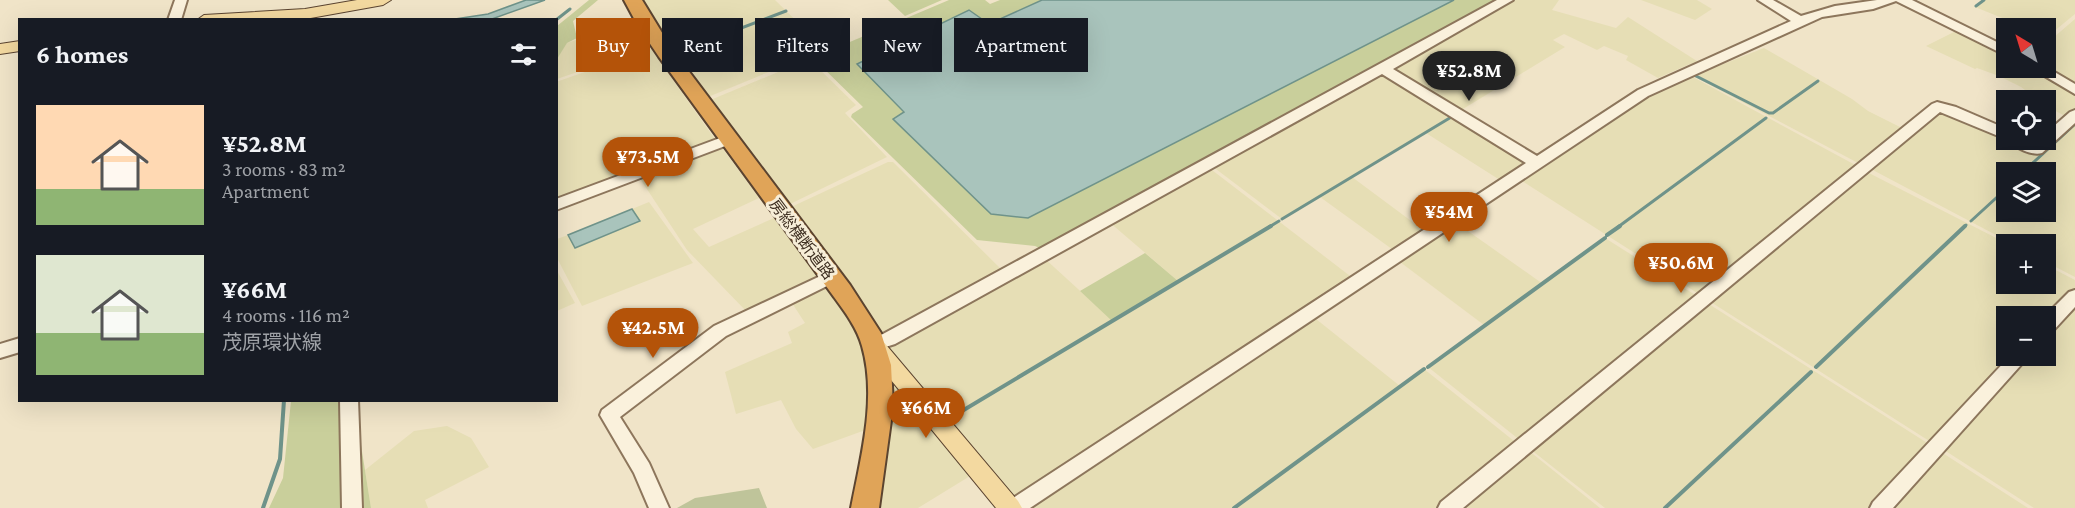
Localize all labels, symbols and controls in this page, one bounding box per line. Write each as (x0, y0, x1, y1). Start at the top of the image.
chip: Buy (576, 18, 650, 72)
chip: Rent (662, 18, 743, 72)
chip: Filters (755, 18, 850, 72)
chip: New (862, 18, 942, 72)
chip: Apartment (954, 18, 1088, 72)
north arrow (1996, 18, 2056, 78)
map controls (1996, 18, 2056, 366)
icon: filters (507, 38, 540, 71)
text: 6 homes (36, 40, 128, 69)
pin: ¥52.8M (1420, 51, 1518, 102)
text: ¥52.8M (1436, 59, 1502, 81)
button: locate (1996, 90, 2056, 150)
icon: home (84, 129, 156, 201)
text: ¥52.8M (222, 129, 307, 158)
pin: ¥73.5M (599, 137, 697, 188)
text: ¥73.5M (616, 145, 680, 167)
text: 3 rooms · 83 m² (222, 158, 345, 180)
button: layers (1996, 162, 2056, 222)
text: Apartment (222, 180, 309, 202)
pin: ¥54M (1413, 192, 1485, 243)
street label: 房総横断道路 (766, 196, 838, 282)
text: ¥54M (1425, 200, 1473, 222)
button: + (1996, 234, 2056, 294)
pin: ¥50.6M (1632, 243, 1730, 294)
text: ¥50.6M (1648, 251, 1714, 273)
text: ¥66M (222, 275, 287, 304)
icon: home (84, 279, 156, 351)
text: 4 rooms · 116 m² (222, 304, 350, 326)
button: − (1996, 306, 2056, 366)
pin: ¥42.5M (604, 308, 702, 359)
text: ¥42.5M (621, 316, 685, 338)
text: 茂原環状線 (222, 331, 322, 353)
pin: ¥66M (890, 388, 962, 439)
text: ¥66M (901, 396, 951, 418)

